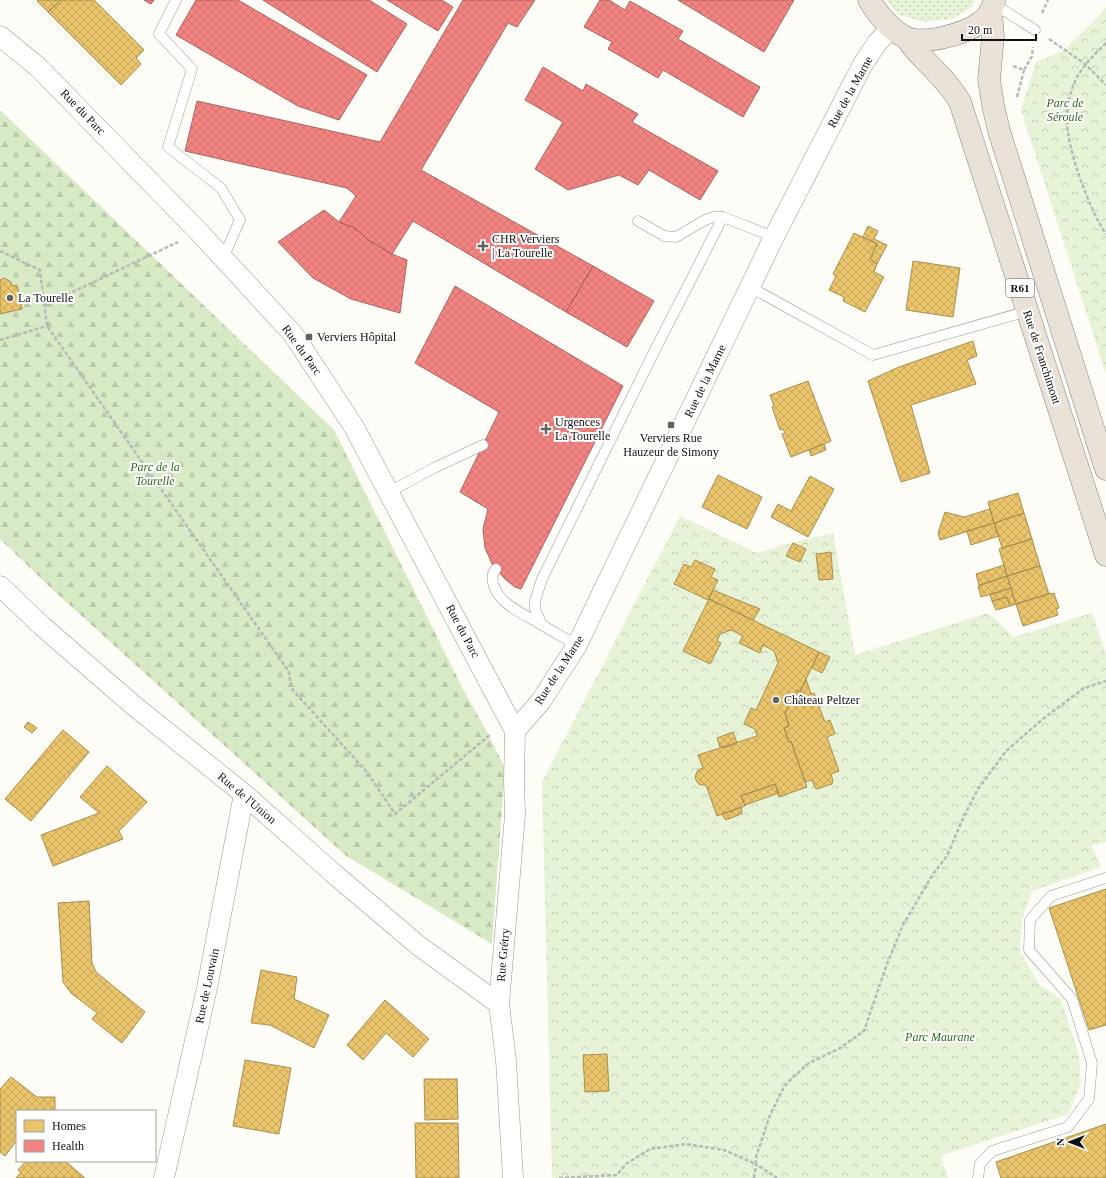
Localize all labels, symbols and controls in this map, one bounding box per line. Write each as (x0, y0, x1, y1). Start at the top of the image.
scale bar (962, 16, 1036, 42)
text: 20 m (968, 23, 993, 37)
street label: Rue de la Marne (825, 54, 875, 130)
street label: Rue du Parc (58, 86, 108, 138)
park label: Parc de Séroule (1045, 96, 1084, 124)
place label: CHR Verviers | La Tourelle (492, 232, 560, 260)
marker: CHR Verviers | La Tourelle (477, 240, 489, 252)
road number: R61 (1006, 279, 1034, 297)
place label: La Tourelle (18, 291, 73, 305)
marker: La Tourelle (5, 293, 15, 303)
street label: Rue de Franchimont (1020, 308, 1064, 406)
street label: Rue du Parc (279, 322, 325, 378)
place label: Verviers Hôpital (317, 330, 397, 344)
marker: Verviers Hôpital (304, 332, 314, 342)
street label: Rue de la Marne (681, 342, 729, 420)
place label: Urgences La Tourelle (555, 415, 610, 443)
marker: Verviers Rue Hauzeur de Simony (666, 420, 676, 430)
marker: Urgences La Tourelle (540, 423, 552, 435)
place label: Verviers Rue Hauzeur de Simony (623, 431, 719, 459)
park label: Parc de la Tourelle (129, 460, 180, 488)
street label: Rue du Parc (443, 602, 483, 660)
street label: Rue de la Marne (531, 633, 587, 707)
place label: Château Peltzer (784, 693, 860, 707)
marker: Château Peltzer (771, 695, 781, 705)
street label: Rue de l'Union (215, 769, 279, 827)
street label: Rue Grétry (494, 928, 512, 982)
street label: Rue de Louvain (192, 947, 222, 1025)
park label: Parc Maurane (904, 1030, 976, 1044)
legend (16, 1110, 156, 1162)
text: Homes (52, 1119, 86, 1133)
north arrow (1050, 1122, 1090, 1162)
text: N (1054, 1138, 1066, 1146)
text: Health (52, 1139, 84, 1153)

